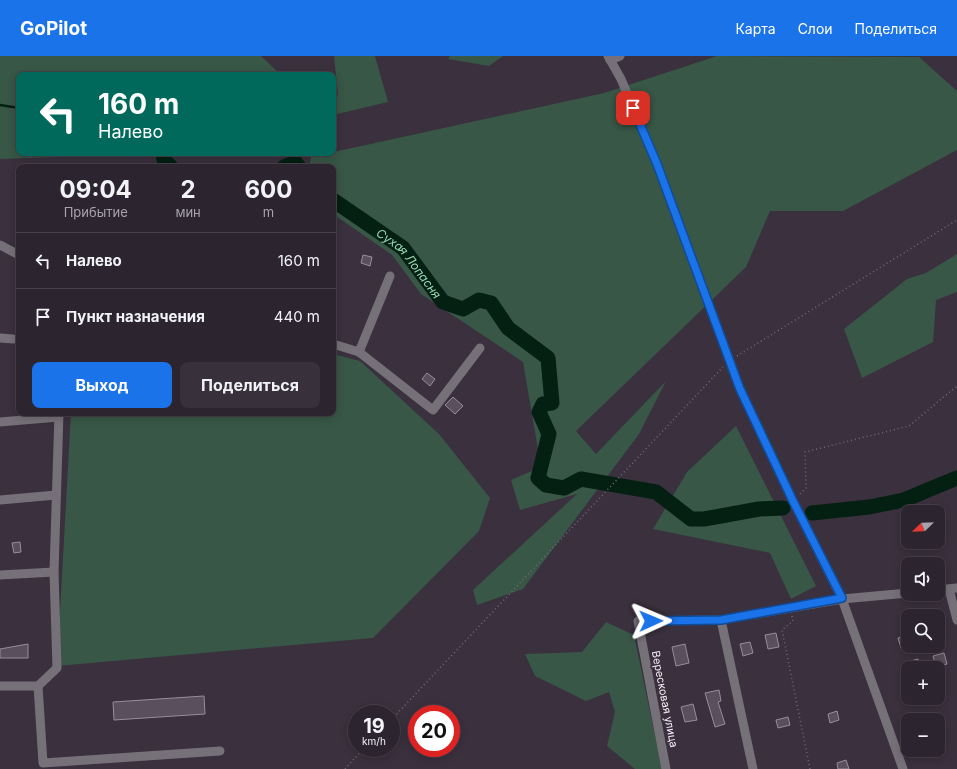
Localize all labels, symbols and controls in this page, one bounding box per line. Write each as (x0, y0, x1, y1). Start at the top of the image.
text: GoPilot (20, 17, 87, 40)
text: Карта (735, 20, 776, 37)
text: Слои (798, 20, 833, 37)
text: Поделиться (855, 20, 937, 37)
text: 160 m (98, 87, 179, 121)
icon: left (32, 88, 84, 140)
pin (616, 91, 650, 125)
icon: arrive (622, 97, 644, 119)
text: Налево (98, 121, 163, 142)
text: 09:04 (60, 175, 132, 204)
text: 2 (181, 175, 196, 204)
text: 600 (244, 175, 292, 204)
text: Прибытие (64, 204, 128, 220)
text: мин (175, 204, 201, 220)
text: m (263, 204, 274, 220)
water label: Сухая Лопасня (374, 225, 445, 301)
icon: left (32, 250, 54, 272)
text: Налево (66, 251, 122, 270)
text: 160 m (278, 251, 320, 270)
icon: arrive (32, 306, 54, 328)
text: Пункт назначения (66, 307, 205, 326)
text: 440 m (274, 307, 320, 326)
button: Выход (32, 362, 172, 408)
button: Поделиться (180, 362, 320, 408)
north arrow (901, 505, 945, 549)
map controls (901, 505, 945, 757)
button: sound (901, 557, 945, 601)
position arrow (630, 600, 672, 642)
button: search (901, 609, 945, 653)
street label: Вересковая улица (649, 649, 681, 749)
button: + (901, 661, 945, 705)
speed limit sign: 20 (408, 705, 460, 757)
button: − (901, 713, 945, 757)
text: 19 (363, 714, 385, 738)
text: km/h (362, 735, 386, 747)

